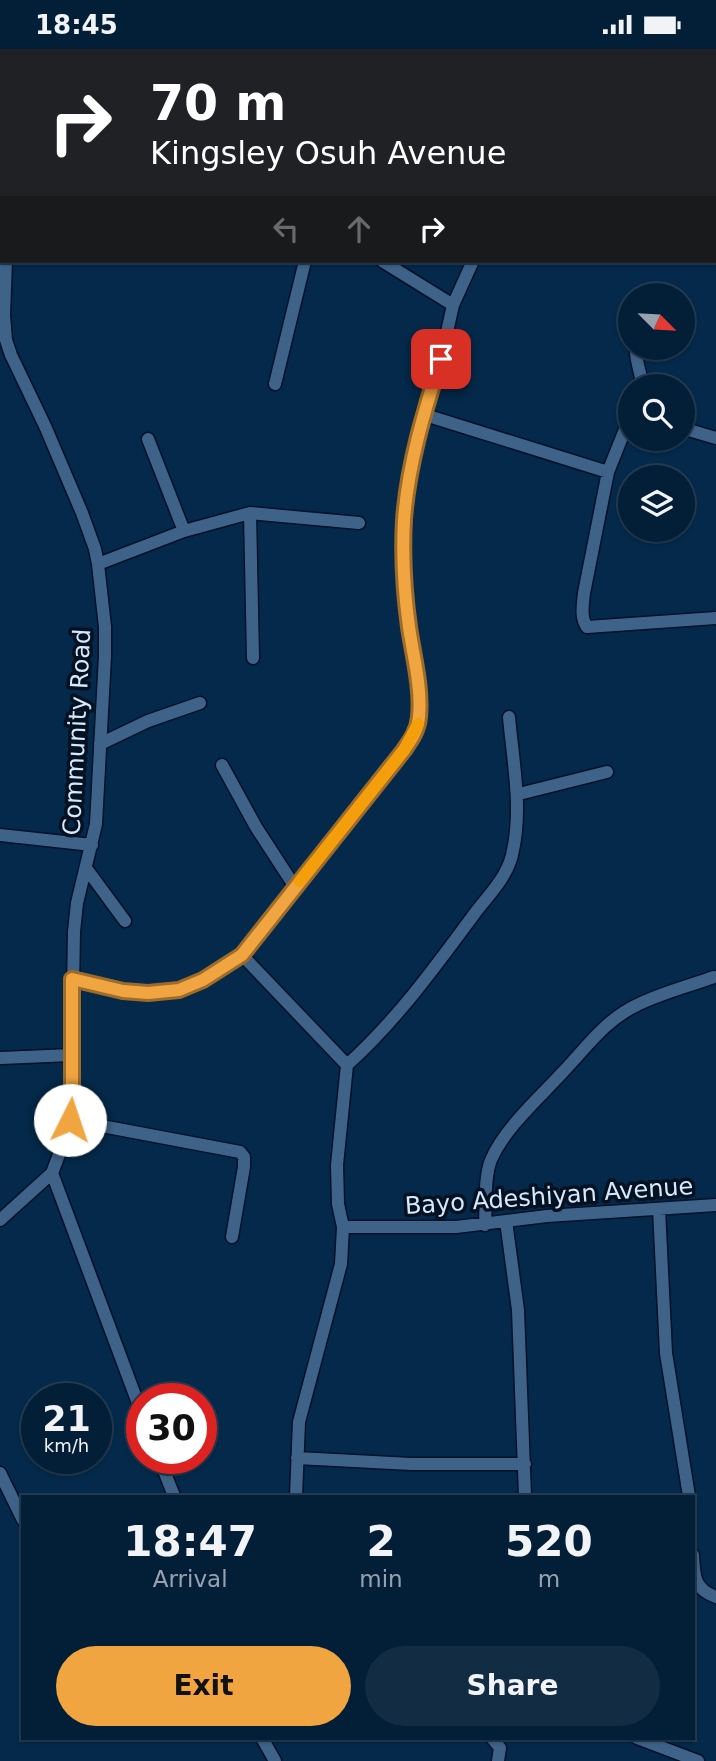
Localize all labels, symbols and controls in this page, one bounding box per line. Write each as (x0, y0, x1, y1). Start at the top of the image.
text: 18:45 (35, 10, 118, 40)
text: 70 m (150, 75, 286, 132)
icon: right (35, 77, 126, 168)
text: Kingsley Osuh Avenue (150, 134, 506, 172)
icon: left (267, 210, 305, 248)
icon: ahead (340, 210, 378, 248)
icon: right (413, 210, 451, 248)
north arrow (618, 283, 695, 361)
map controls (618, 283, 695, 542)
pin (411, 329, 471, 389)
icon: arrive (422, 340, 460, 378)
button: search (618, 374, 695, 451)
button: layers (618, 465, 695, 542)
street label: Community Road (58, 628, 96, 836)
position arrow (33, 1083, 107, 1157)
street label: Bayo Adeshiyan Avenue (404, 1172, 694, 1220)
speed limit sign: 30 (126, 1383, 217, 1474)
text: 21 (42, 1399, 91, 1439)
text: km/h (44, 1435, 89, 1456)
text: 18:47 (123, 1517, 257, 1566)
text: 2 (366, 1517, 396, 1566)
text: 520 (505, 1517, 593, 1566)
text: Arrival (153, 1566, 228, 1592)
text: min (359, 1566, 403, 1592)
text: m (538, 1566, 560, 1592)
button: Exit (56, 1646, 351, 1726)
button: Share (365, 1646, 660, 1726)

